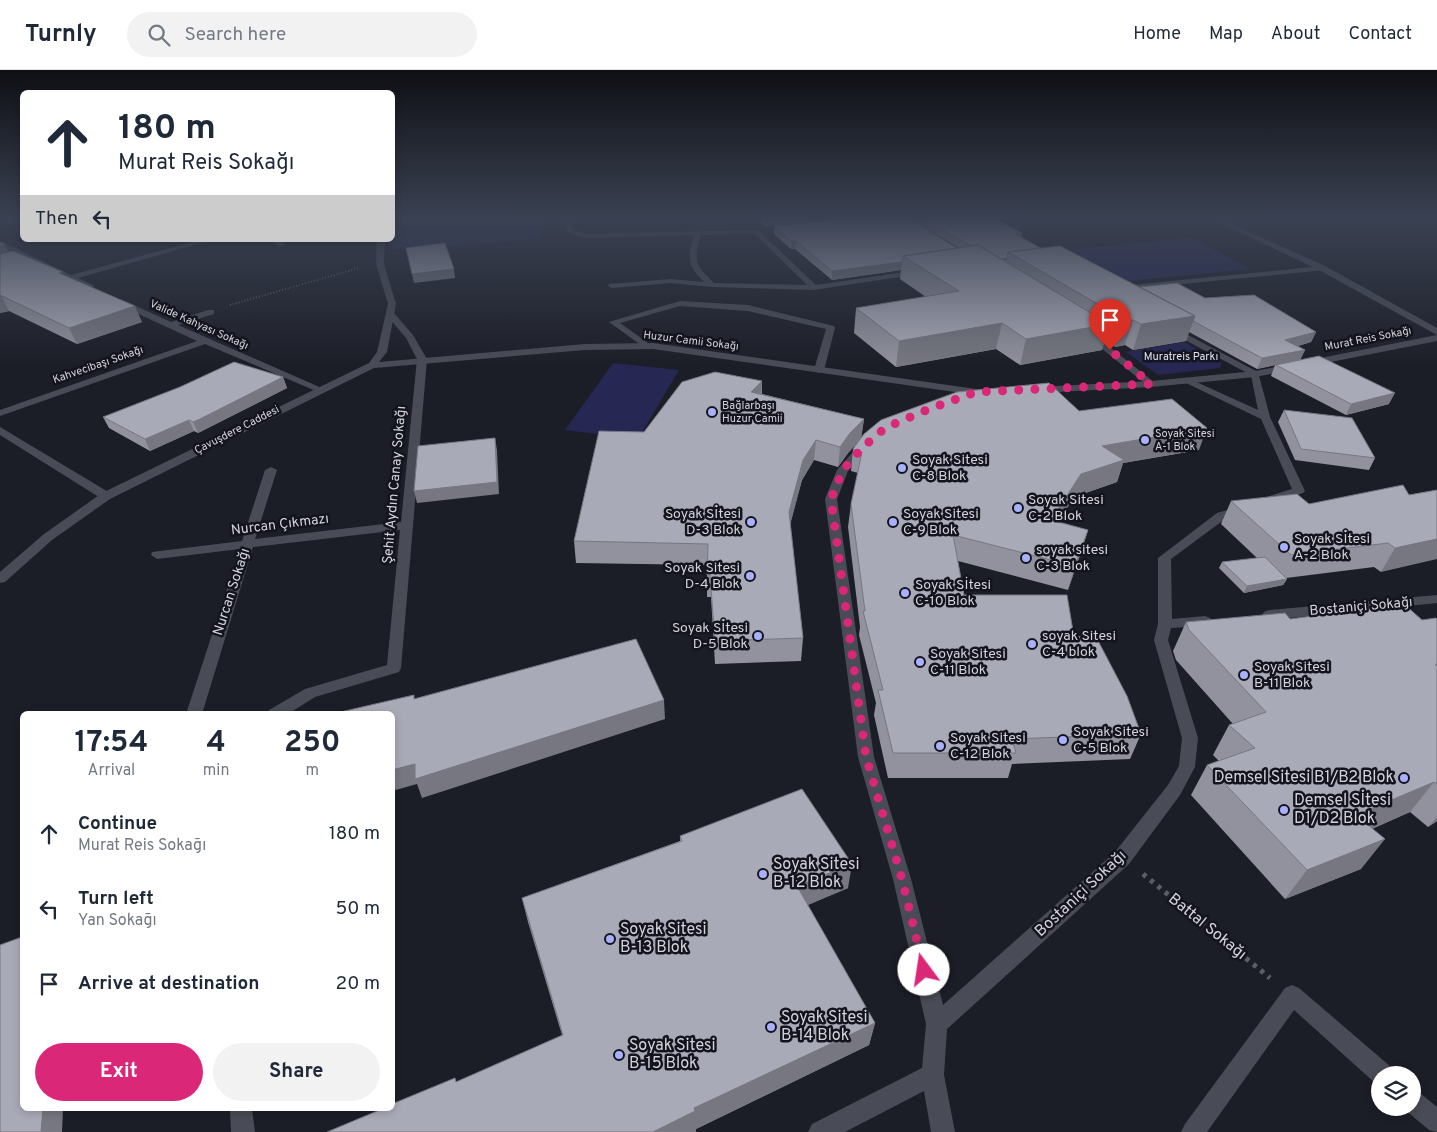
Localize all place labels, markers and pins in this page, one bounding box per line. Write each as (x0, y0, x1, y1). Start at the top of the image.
pin (1089, 299, 1131, 350)
place label: Bağlarbaşı Huzur Camii (722, 399, 783, 426)
marker: Bağlarbaşı Huzur Camii (706, 406, 718, 418)
place label: Soyak Sitesi A-1 Blok (1155, 427, 1214, 454)
marker: Soyak Sitesi A-1 Blok (1139, 434, 1151, 446)
place label: Soyak Sitesi C-8 Blok (912, 452, 988, 485)
marker: Soyak Sitesi C-8 Blok (896, 462, 908, 474)
place label: Soyak Sitesi C-2 Blok (1028, 492, 1104, 525)
marker: Soyak Sitesi C-2 Blok (1012, 502, 1024, 514)
place label: Soyak Sİtesi D-3 Blok (665, 505, 741, 539)
place label: Soyak Sitesi C-9 Blok (903, 506, 979, 539)
marker: Soyak Sİtesi D-3 Blok (745, 516, 757, 528)
marker: Soyak Sitesi C-9 Blok (887, 516, 899, 528)
place label: Soyak Sİtesi A-2 Blok (1294, 530, 1370, 564)
marker: Soyak Sİtesi A-2 Blok (1278, 541, 1290, 553)
place label: soyak sitesi C-3 Blok (1036, 542, 1108, 575)
marker: soyak sitesi C-3 Blok (1020, 552, 1032, 564)
place label: Soyak Sitesi D-4 Blok (664, 560, 740, 593)
marker: Soyak Sitesi D-4 Blok (744, 570, 756, 582)
place label: Soyak Sİtesi C-10 Blok (915, 576, 991, 610)
marker: Soyak Sİtesi C-10 Blok (899, 587, 911, 599)
place label: Soyak Sİtesi D-5 Blok (672, 619, 748, 653)
place label: soyak Sitesi C-4 blok (1042, 628, 1116, 661)
marker: Soyak Sİtesi D-5 Blok (752, 630, 764, 642)
marker: soyak Sitesi C-4 blok (1026, 638, 1038, 650)
place label: Soyak Sitesi C-11 Blok (930, 646, 1006, 679)
marker: Soyak Sitesi C-11 Blok (914, 656, 926, 668)
place label: Soyak Sitesi B-11 Blok (1254, 659, 1330, 692)
marker: Soyak Sitesi B-11 Blok (1238, 669, 1250, 681)
place label: Soyak Sitesi C-5 Blok (1073, 724, 1149, 757)
place label: Soyak Sitesi C-12 Blok (950, 730, 1026, 763)
marker: Soyak Sitesi C-5 Blok (1057, 734, 1069, 746)
marker: Soyak Sitesi C-12 Blok (934, 740, 946, 752)
place label: Demsel Sitesi B1/B2 Blok (1214, 768, 1394, 788)
marker: Demsel Sitesi B1/B2 Blok (1398, 772, 1410, 784)
place label: Demsel Sİtesi D1/D2 Blok (1294, 790, 1391, 829)
marker: Demsel Sİtesi D1/D2 Blok (1278, 804, 1290, 816)
place label: Soyak Sitesi B-12 Blok (773, 855, 860, 893)
marker: Soyak Sitesi B-12 Blok (757, 868, 769, 880)
place label: Soyak Sitesi B-13 Blok (620, 920, 707, 958)
marker: Soyak Sitesi B-13 Blok (604, 933, 616, 945)
place label: Soyak Sitesi B-14 Blok (781, 1008, 868, 1046)
marker: Soyak Sitesi B-14 Blok (765, 1021, 777, 1033)
place label: Soyak Sitesi B-15 Blok (629, 1036, 716, 1074)
marker: Soyak Sitesi B-15 Blok (613, 1049, 625, 1061)

